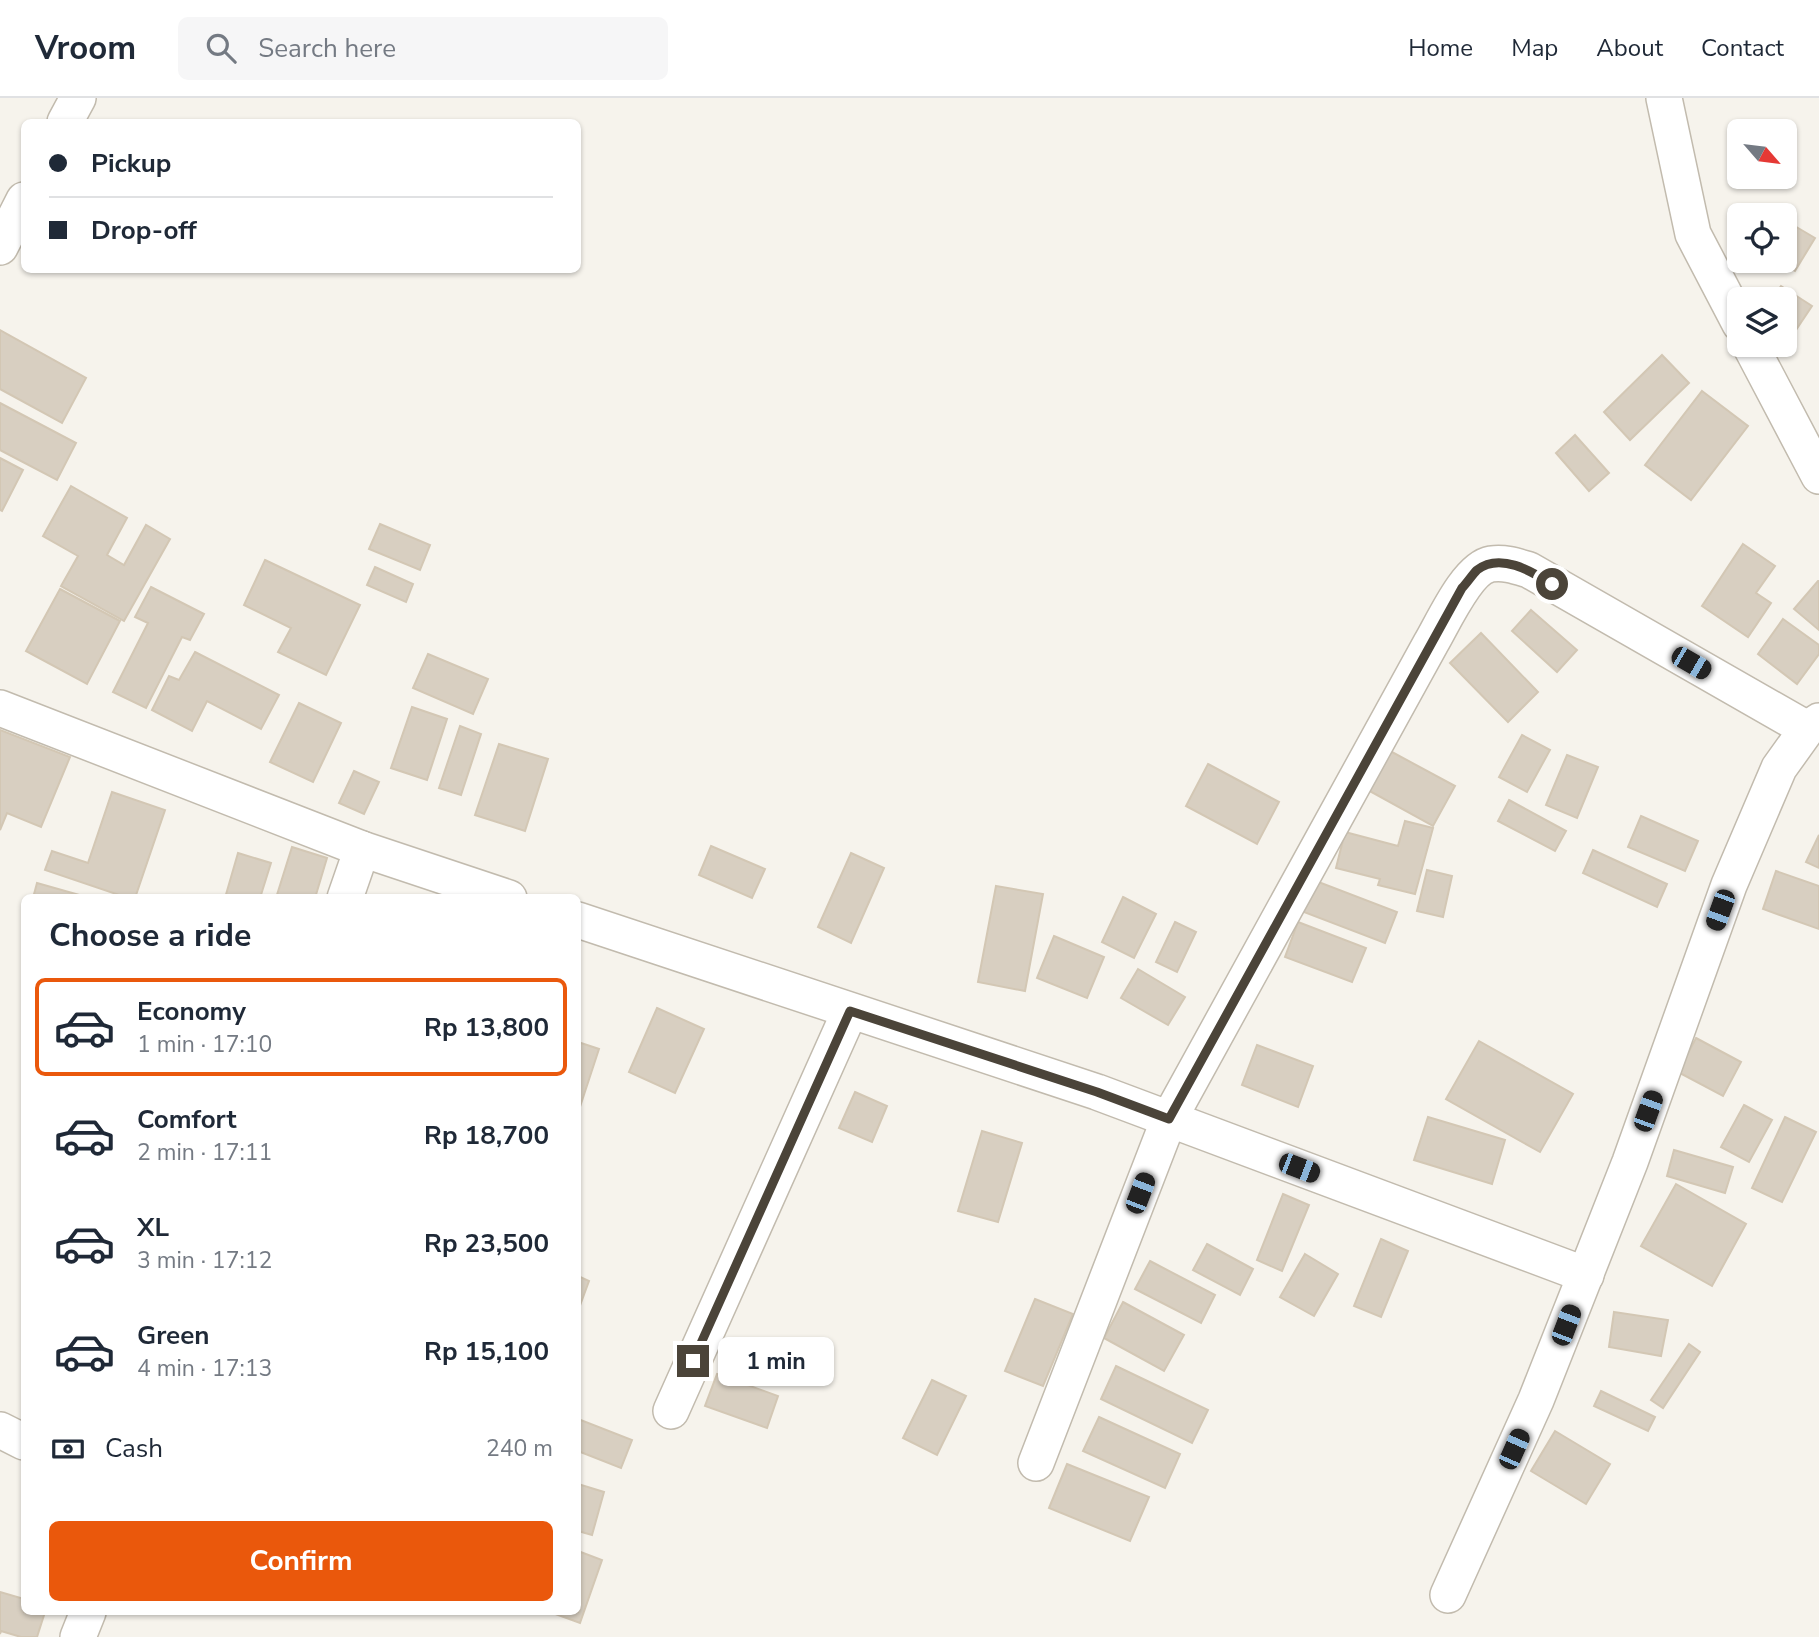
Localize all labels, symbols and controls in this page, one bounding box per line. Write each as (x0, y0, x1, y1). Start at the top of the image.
search box (178, 17, 668, 80)
text: Vroom (35, 26, 136, 71)
icon: search (202, 29, 240, 67)
text: Search here (258, 31, 396, 66)
text: Home (1408, 32, 1473, 64)
text: Map (1511, 32, 1558, 64)
text: About (1596, 32, 1663, 64)
text: Contact (1701, 32, 1784, 64)
north arrow (1727, 119, 1797, 189)
map controls (1727, 119, 1797, 357)
text: Pickup (91, 146, 171, 181)
button: locate (1727, 203, 1797, 273)
text: Drop-off (91, 213, 197, 248)
button: layers (1727, 287, 1797, 357)
route start (1536, 568, 1568, 600)
car (1668, 643, 1715, 683)
car (1703, 887, 1738, 933)
text: Choose a ride (49, 914, 251, 957)
text: Economy (137, 994, 246, 1029)
icon: car (53, 996, 116, 1059)
text: Rp 13,800 (424, 1010, 549, 1045)
text: 1 min · 17:10 (137, 1029, 272, 1060)
car (1631, 1088, 1666, 1134)
text: Comfort (137, 1102, 237, 1137)
icon: car (53, 1104, 116, 1167)
text: Rp 18,700 (424, 1118, 549, 1153)
text: 2 min · 17:11 (137, 1137, 272, 1168)
car (1276, 1151, 1323, 1185)
car (1123, 1170, 1158, 1216)
text: XL (137, 1210, 169, 1245)
icon: car (53, 1212, 116, 1275)
text: Rp 23,500 (424, 1226, 549, 1261)
text: 3 min · 17:12 (137, 1245, 272, 1276)
car (1549, 1302, 1584, 1348)
text: Green (137, 1318, 210, 1353)
icon: car (53, 1320, 116, 1383)
text: Rp 15,100 (424, 1334, 549, 1369)
callout: 1 min (718, 1336, 833, 1386)
route end (677, 1345, 709, 1377)
text: 1 min (746, 1346, 806, 1377)
text: 4 min · 17:13 (137, 1353, 272, 1384)
car (1496, 1426, 1533, 1472)
icon: cash (49, 1430, 87, 1468)
text: Cash (105, 1431, 163, 1466)
text: 240 m (486, 1433, 553, 1464)
button: Confirm (49, 1521, 553, 1601)

